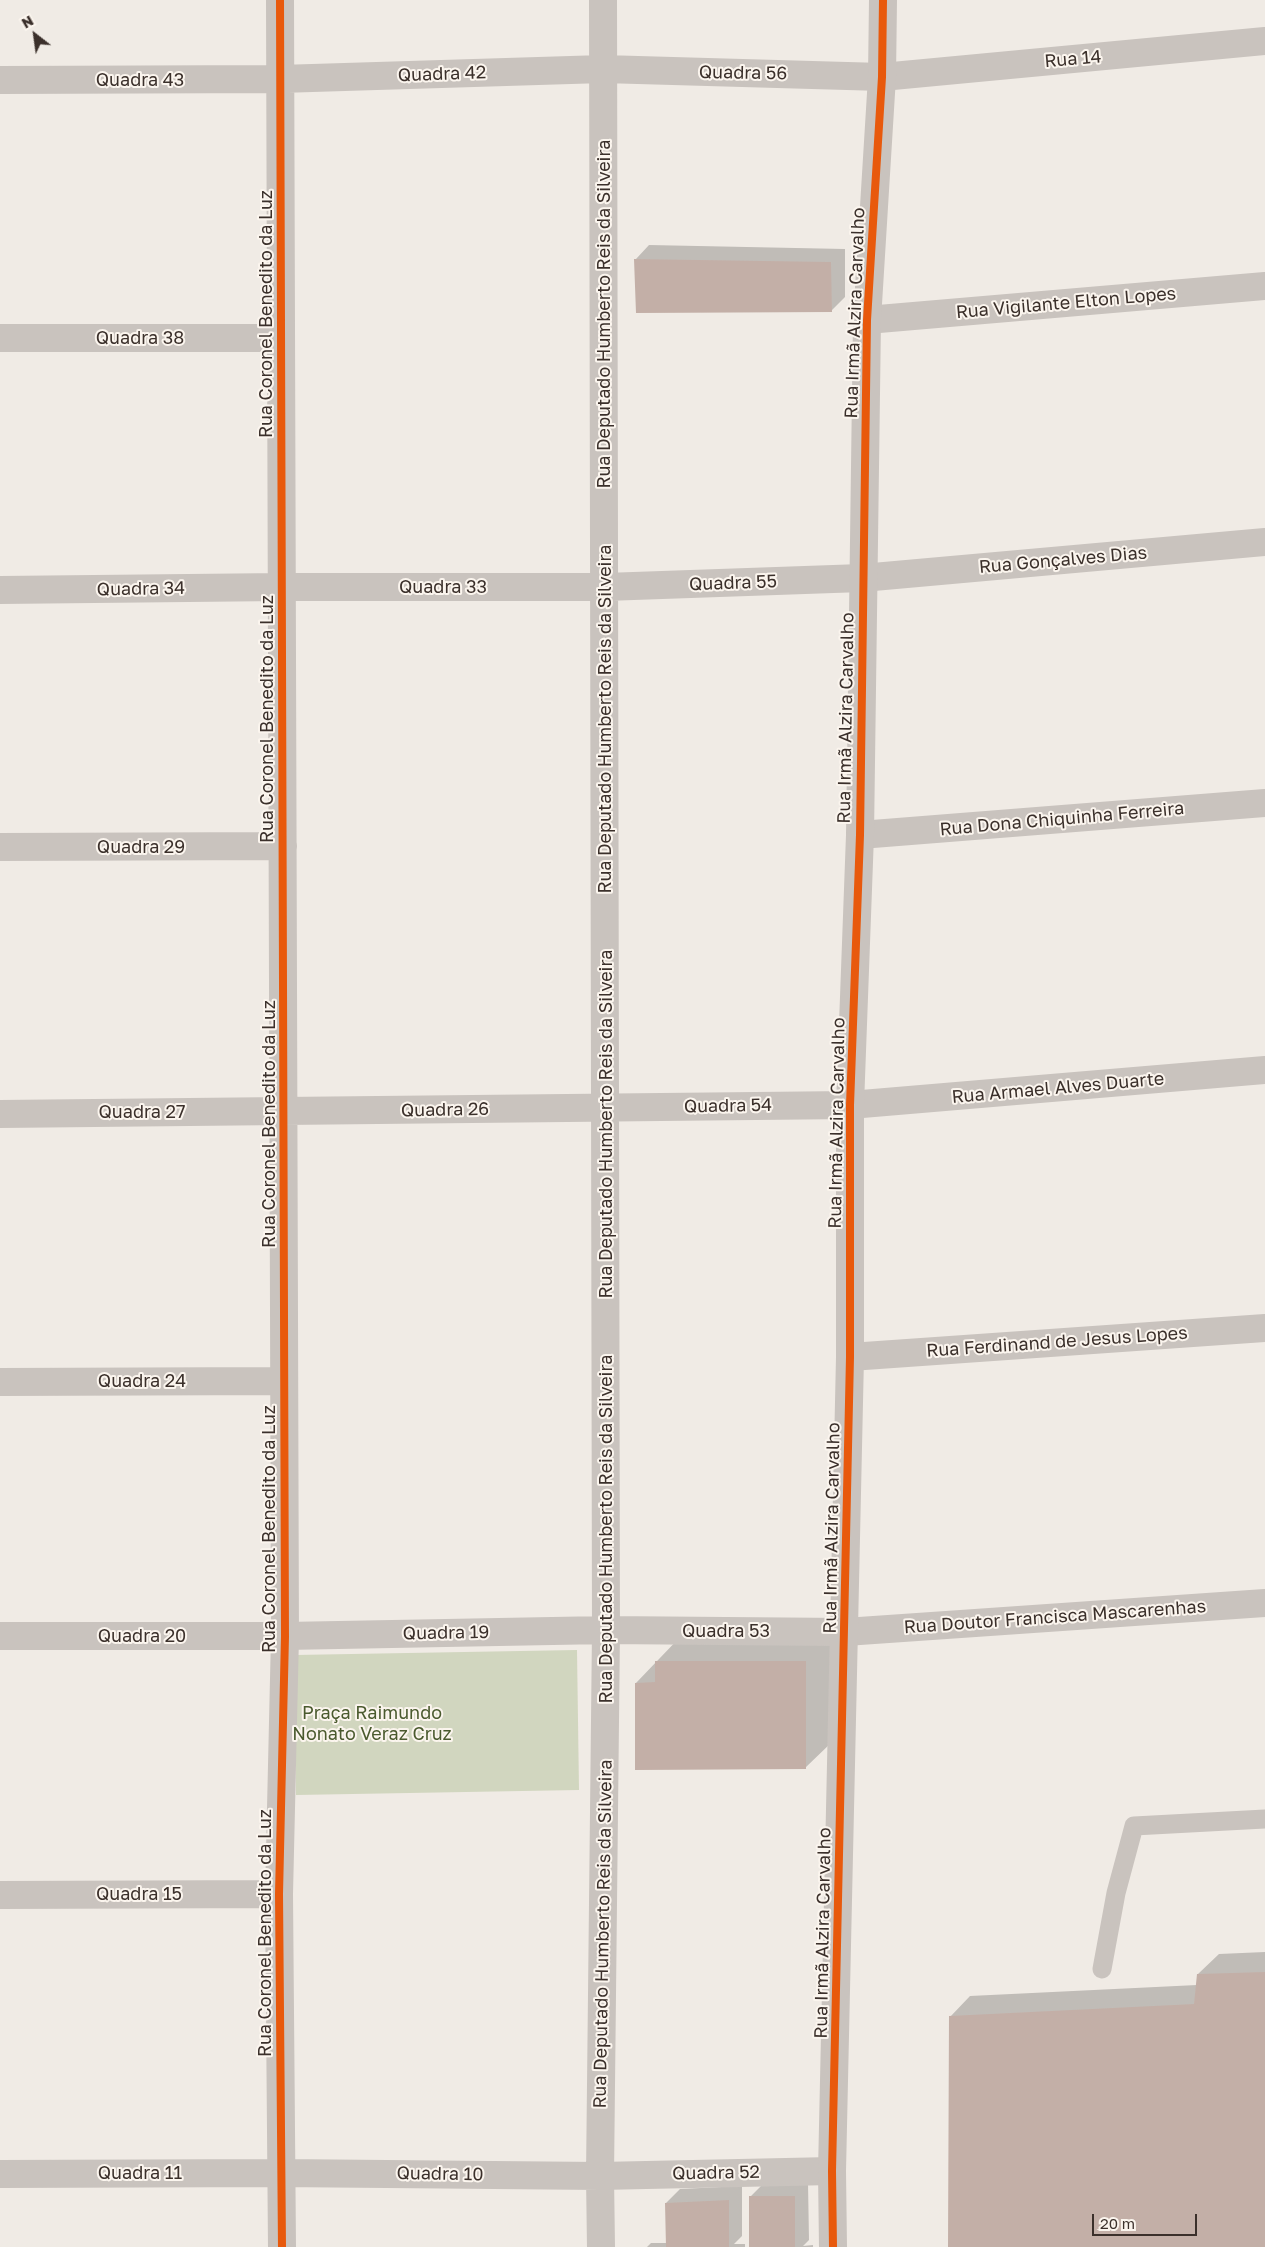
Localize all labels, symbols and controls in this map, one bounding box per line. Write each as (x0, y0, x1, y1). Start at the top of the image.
north arrow (10, 10, 60, 60)
text: N (18, 12, 36, 32)
street label: Rua 14 (1044, 46, 1102, 72)
street label: Quadra 56 (699, 61, 787, 85)
street label: Quadra 42 (397, 62, 487, 86)
street label: Quadra 43 (96, 69, 184, 91)
street label: Rua Deputado Humberto Reis da Silveira (593, 140, 615, 488)
street label: Rua Coronel Benedito da Luz (255, 190, 277, 438)
street label: Rua Irmã Alzira Carvalho (841, 207, 869, 419)
street label: Rua Vigilante Elton Lopes (955, 283, 1177, 323)
street label: Quadra 38 (96, 327, 184, 349)
street label: Rua Gonçalves Dias (978, 542, 1148, 578)
street label: Rua Deputado Humberto Reis da Silveira (594, 545, 616, 893)
street label: Quadra 55 (689, 571, 777, 595)
street label: Quadra 33 (399, 576, 487, 598)
street label: Quadra 34 (97, 577, 185, 601)
street label: Rua Coronel Benedito da Luz (256, 595, 278, 843)
street label: Rua Irmã Alzira Carvalho (833, 612, 859, 824)
street label: Rua Dona Chiquinha Ferreira (939, 798, 1185, 840)
street label: Quadra 29 (97, 836, 185, 858)
street label: Rua Deputado Humberto Reis da Silveira (595, 950, 617, 1298)
street label: Rua Coronel Benedito da Luz (258, 1000, 280, 1248)
street label: Rua Irmã Alzira Carvalho (824, 1017, 850, 1229)
street label: Rua Armael Alves Duarte (951, 1068, 1165, 1108)
street label: Quadra 54 (684, 1094, 772, 1118)
street label: Quadra 26 (401, 1098, 489, 1122)
street label: Quadra 27 (99, 1101, 185, 1123)
street label: Rua Ferdinand de Jesus Lopes (926, 1322, 1188, 1362)
street label: Rua Deputado Humberto Reis da Silveira (595, 1355, 617, 1703)
street label: Quadra 24 (98, 1370, 186, 1392)
street label: Rua Coronel Benedito da Luz (258, 1405, 280, 1653)
street label: Rua Irmã Alzira Carvalho (819, 1422, 845, 1634)
street label: Rua Doutor Francisca Mascarenhas (903, 1596, 1207, 1638)
street label: Quadra 53 (682, 1620, 770, 1642)
street label: Quadra 19 (403, 1621, 489, 1645)
street label: Quadra 20 (98, 1625, 186, 1647)
park label: Praça Raimundo Nonato Veraz Cruz (292, 1702, 452, 1745)
street label: Rua Deputado Humberto Reis da Silveira (589, 1759, 617, 2109)
street label: Rua Coronel Benedito da Luz (254, 1809, 276, 2057)
street label: Rua Irmã Alzira Carvalho (810, 1827, 836, 2039)
street label: Quadra 15 (96, 1883, 182, 1905)
street label: Quadra 52 (672, 2161, 760, 2185)
street label: Quadra 11 (98, 2162, 182, 2184)
street label: Quadra 10 (396, 2162, 484, 2186)
scale bar (1095, 2204, 1200, 2236)
text: 20 m (1100, 2214, 1135, 2232)

